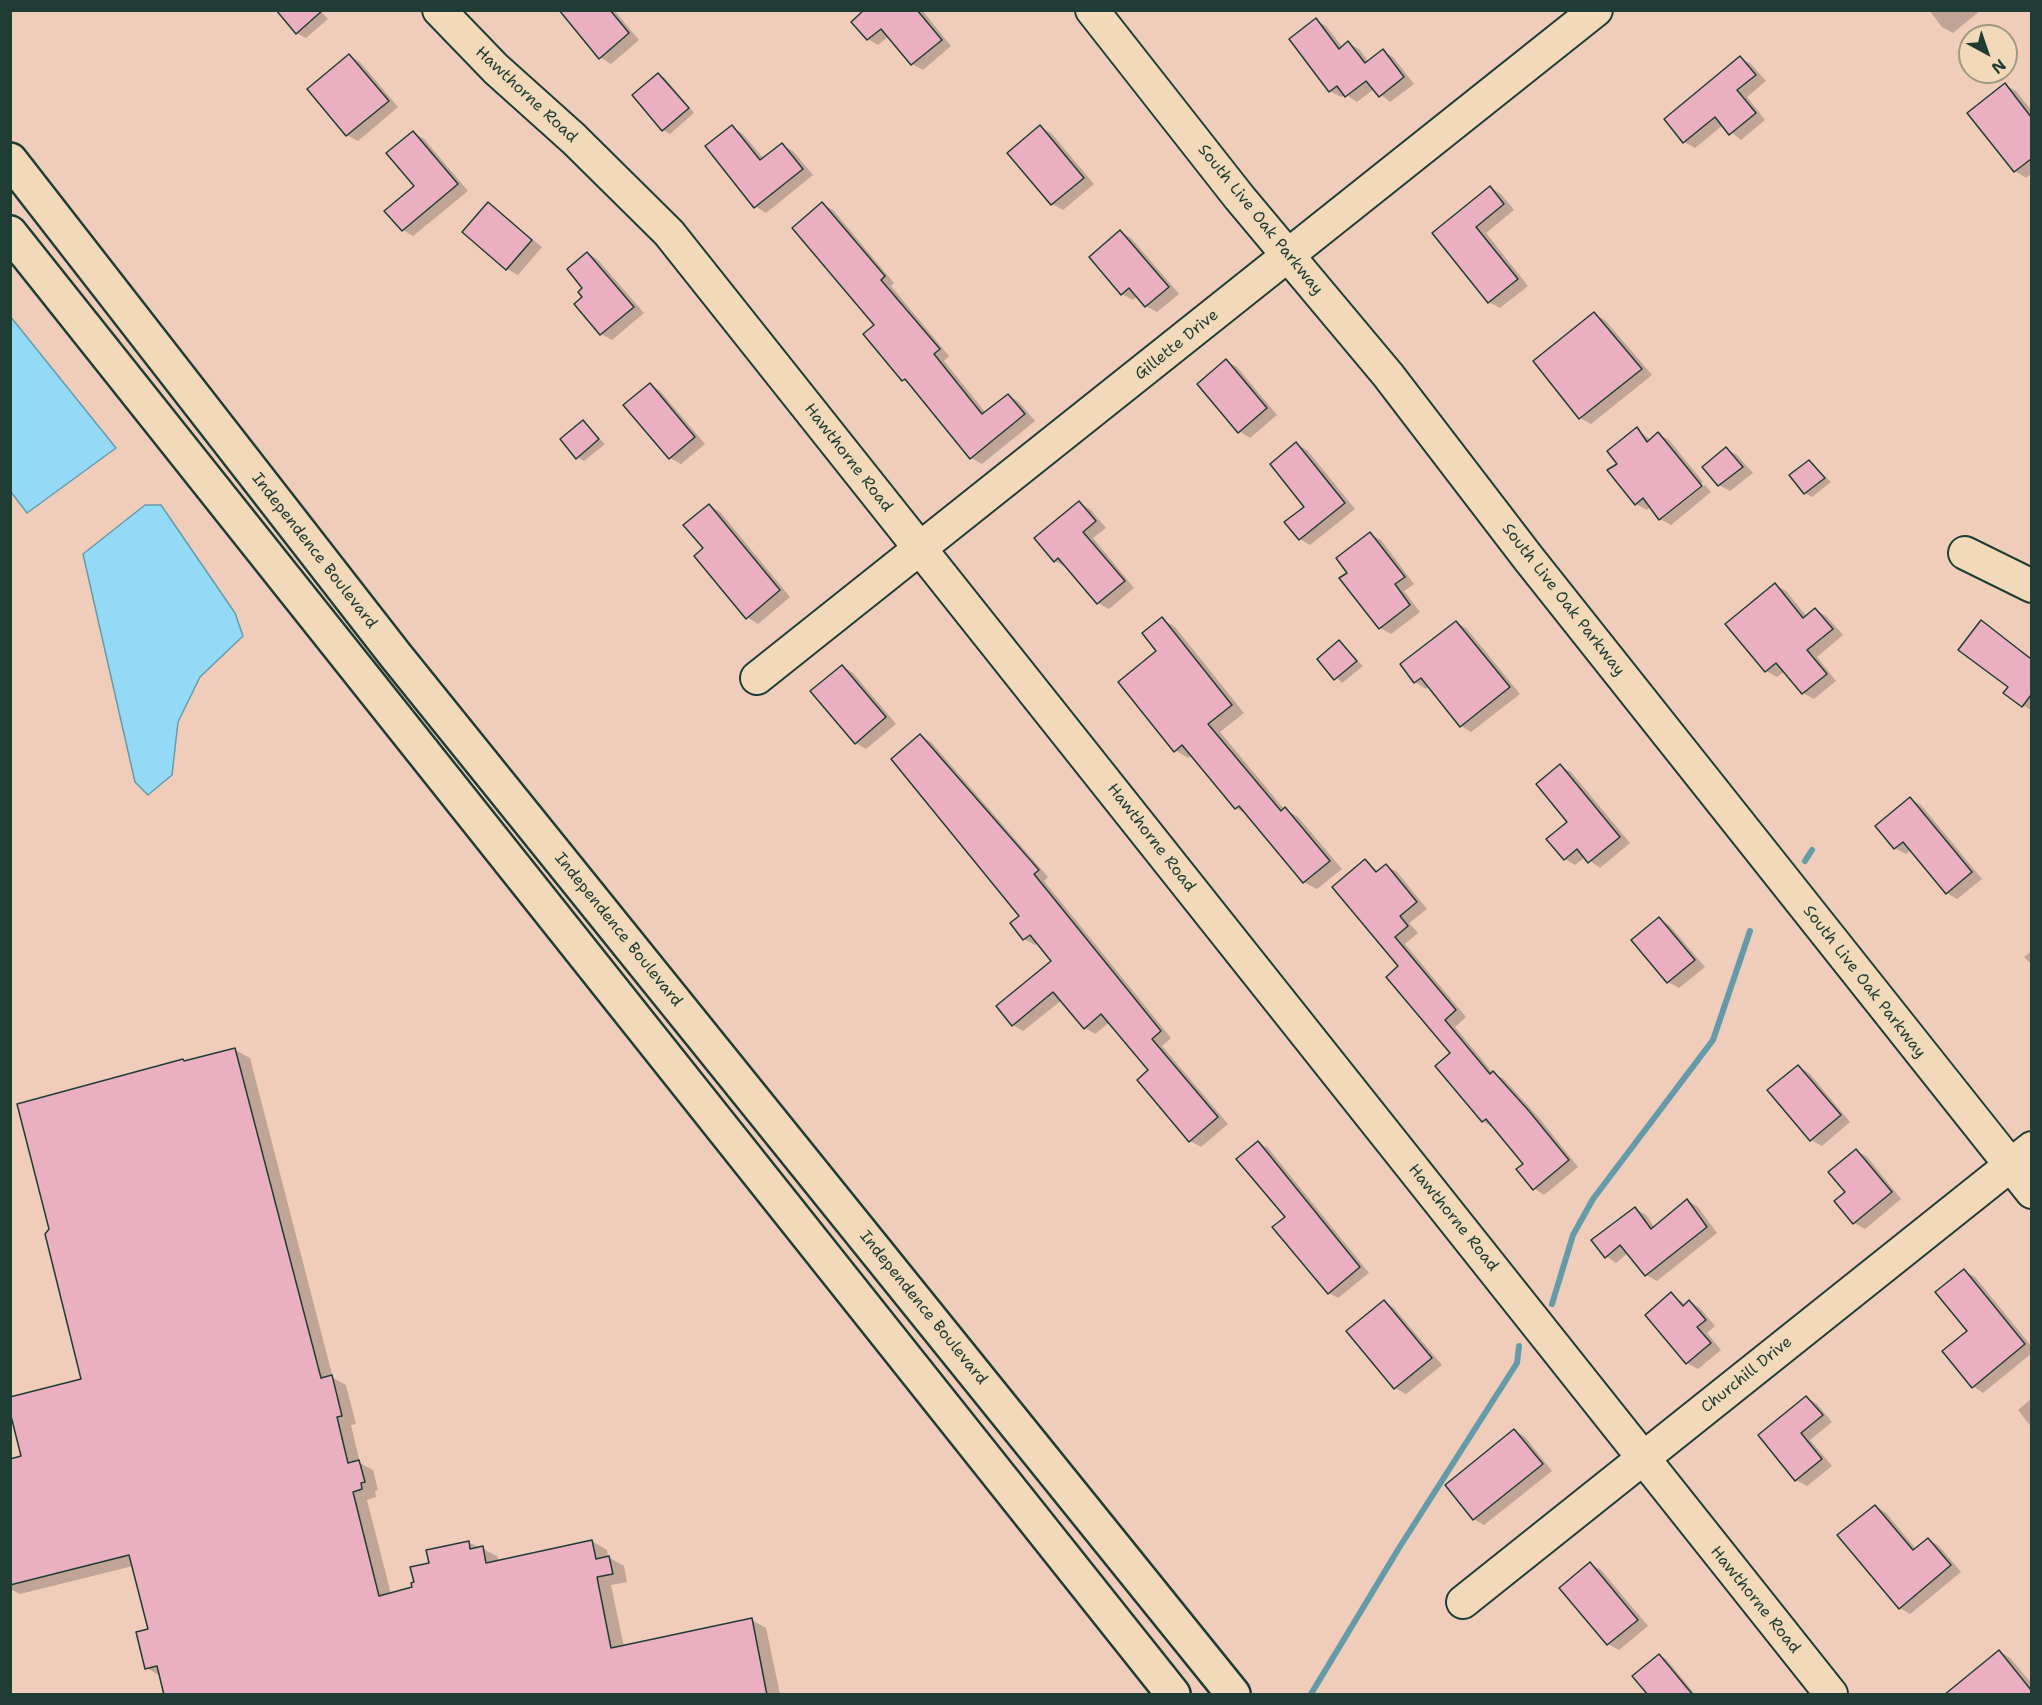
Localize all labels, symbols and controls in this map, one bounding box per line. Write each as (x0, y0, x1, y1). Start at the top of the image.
north arrow (1958, 24, 2018, 84)
street label: Hawthorne Road (471, 43, 581, 147)
text: N (1987, 55, 2010, 79)
street label: South Live Oak Parkway (1193, 141, 1327, 299)
street label: Gillette Drive (1131, 306, 1223, 384)
street label: Hawthorne Road (800, 400, 896, 516)
street label: Independence Boulevard (247, 469, 381, 633)
street label: South Live Oak Parkway (1498, 520, 1628, 680)
street label: Hawthorne Road (1103, 780, 1199, 896)
street label: Independence Boulevard (550, 849, 686, 1011)
street label: South Live Oak Parkway (1799, 902, 1929, 1062)
street label: Hawthorne Road (1404, 1161, 1502, 1275)
street label: Independence Boulevard (855, 1227, 991, 1389)
street label: Churchill Drive (1698, 1332, 1796, 1418)
street label: Hawthorne Road (1706, 1543, 1804, 1657)

